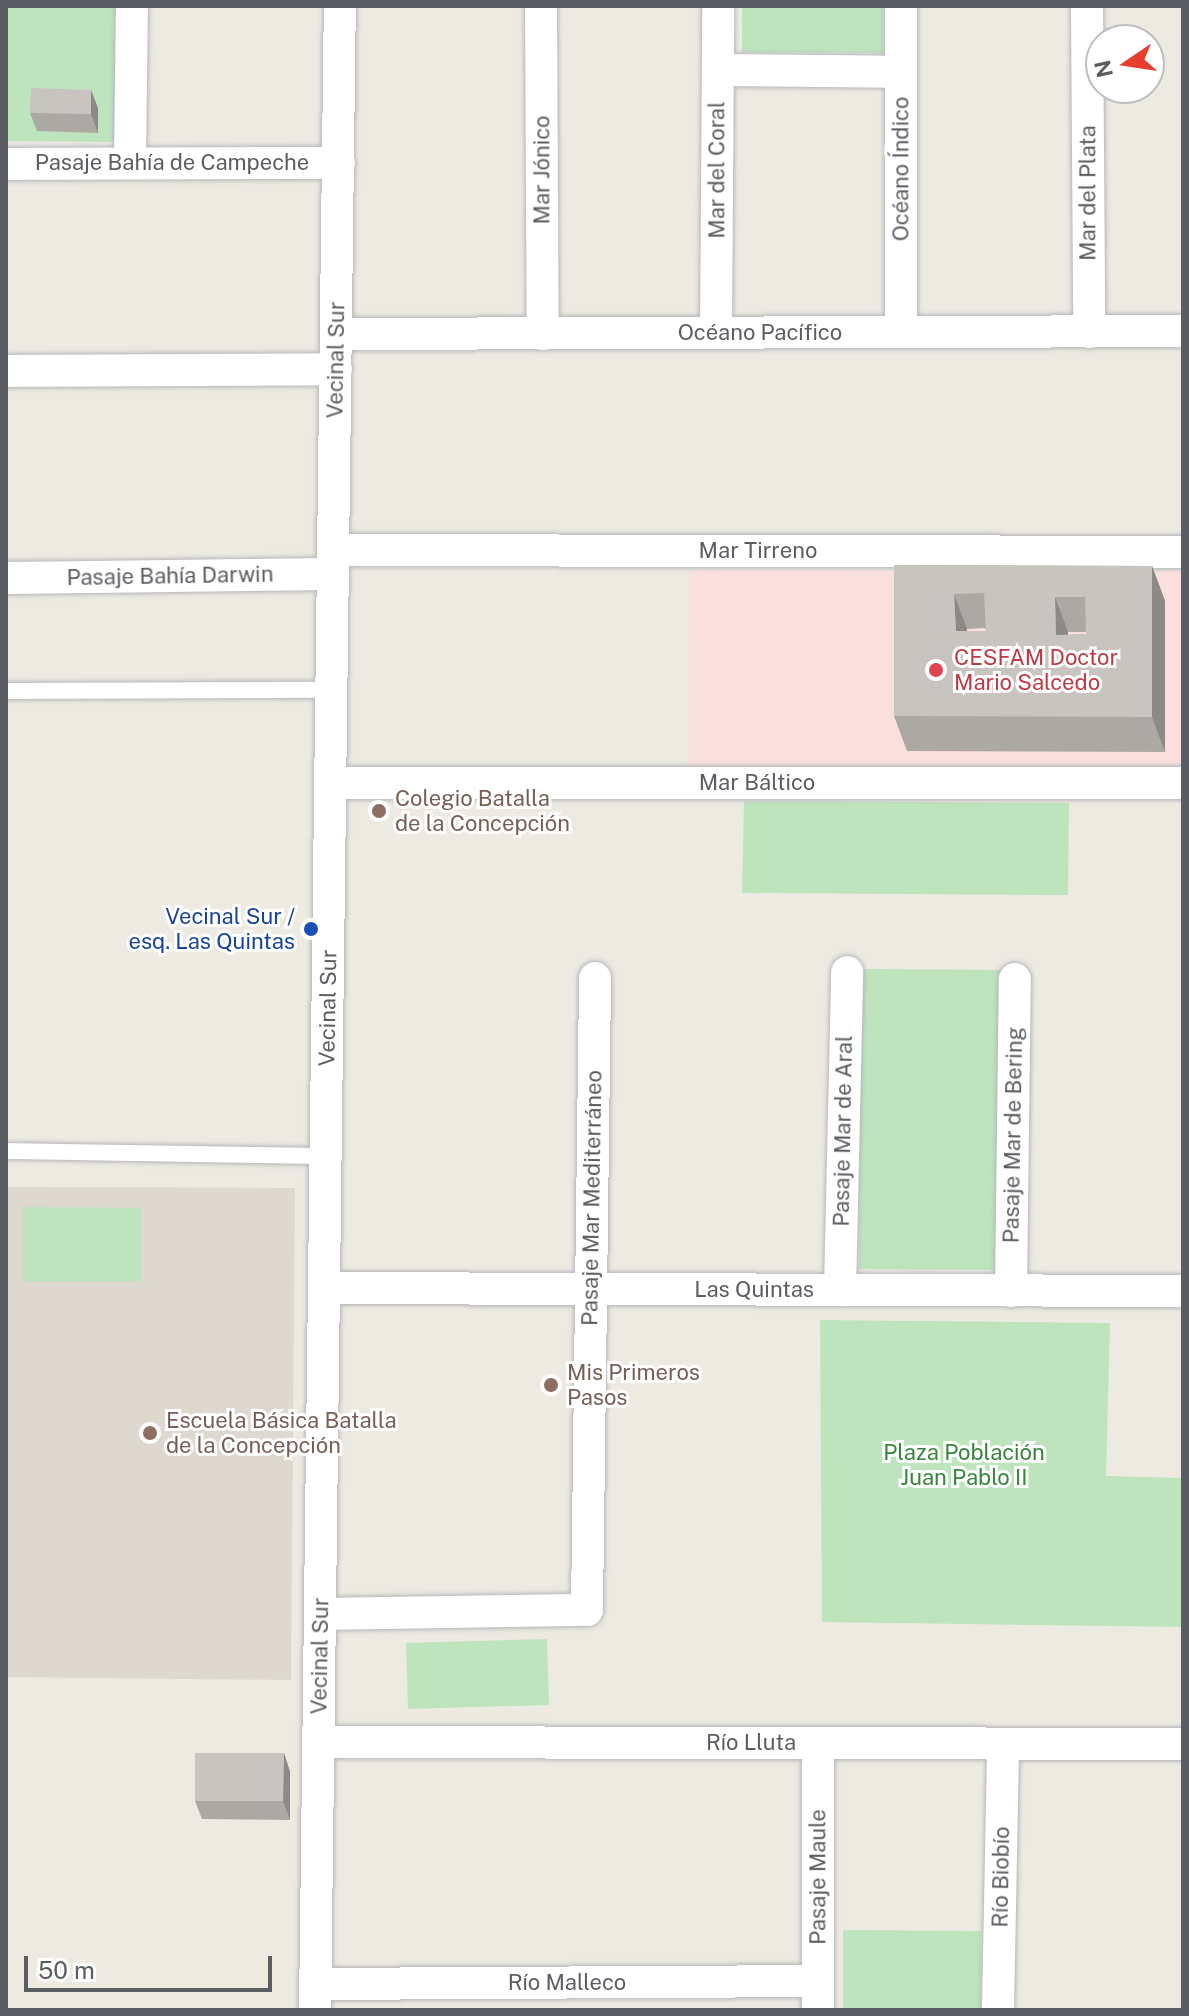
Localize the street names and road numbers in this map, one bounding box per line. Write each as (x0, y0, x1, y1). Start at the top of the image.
street label: Océano Índico (888, 97, 914, 241)
street label: Mar del Coral (704, 101, 730, 239)
street label: Mar Jónico (529, 116, 555, 224)
street label: Mar del Plata (1075, 125, 1101, 261)
street label: Pasaje Bahía de Campeche (35, 150, 309, 176)
street label: Vecinal Sur (322, 301, 350, 419)
street label: Océano Pacífico (678, 320, 842, 346)
street label: Mar Tirreno (699, 538, 817, 564)
street label: Pasaje Bahía Darwin (66, 561, 274, 591)
street label: Mar Báltico (699, 770, 815, 796)
street label: Vecinal Sur (314, 949, 342, 1067)
street label: Pasaje Mar de Bering (998, 1026, 1028, 1244)
street label: Pasaje Mar de Aral (828, 1035, 858, 1227)
street label: Pasaje Mar Mediterráneo (577, 1070, 607, 1326)
street label: Las Quintas (694, 1277, 814, 1303)
street label: Vecinal Sur (306, 1597, 334, 1715)
street label: Río Lluta (706, 1730, 796, 1756)
street label: Pasaje Maule (805, 1809, 831, 1945)
street label: Río Biobío (987, 1826, 1015, 1928)
street label: Río Malleco (508, 1970, 626, 1996)

